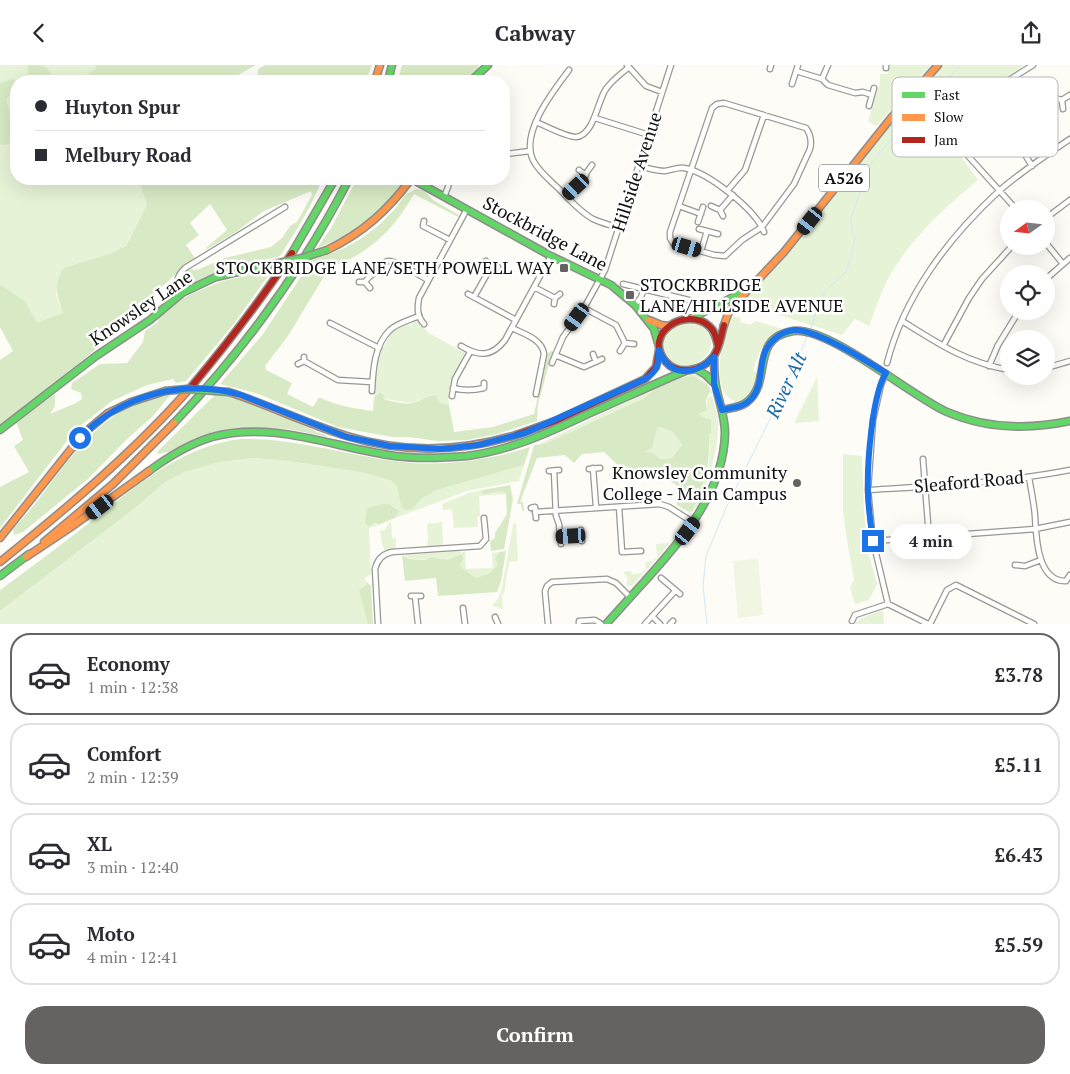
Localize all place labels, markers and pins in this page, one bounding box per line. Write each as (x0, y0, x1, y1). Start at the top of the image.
place label: STOCKBRIDGE LANE/SETH POWELL WAY (215, 255, 554, 279)
marker: STOCKBRIDGE LANE/SETH POWELL WAY (558, 262, 570, 274)
place label: STOCKBRIDGE LANE/HILLSIDE AVENUE (640, 272, 843, 317)
marker: STOCKBRIDGE LANE/HILLSIDE AVENUE (624, 289, 636, 301)
place label: Knowsley Community College - Main Campus (603, 460, 788, 505)
marker: Knowsley Community College - Main Campus (791, 477, 803, 489)

